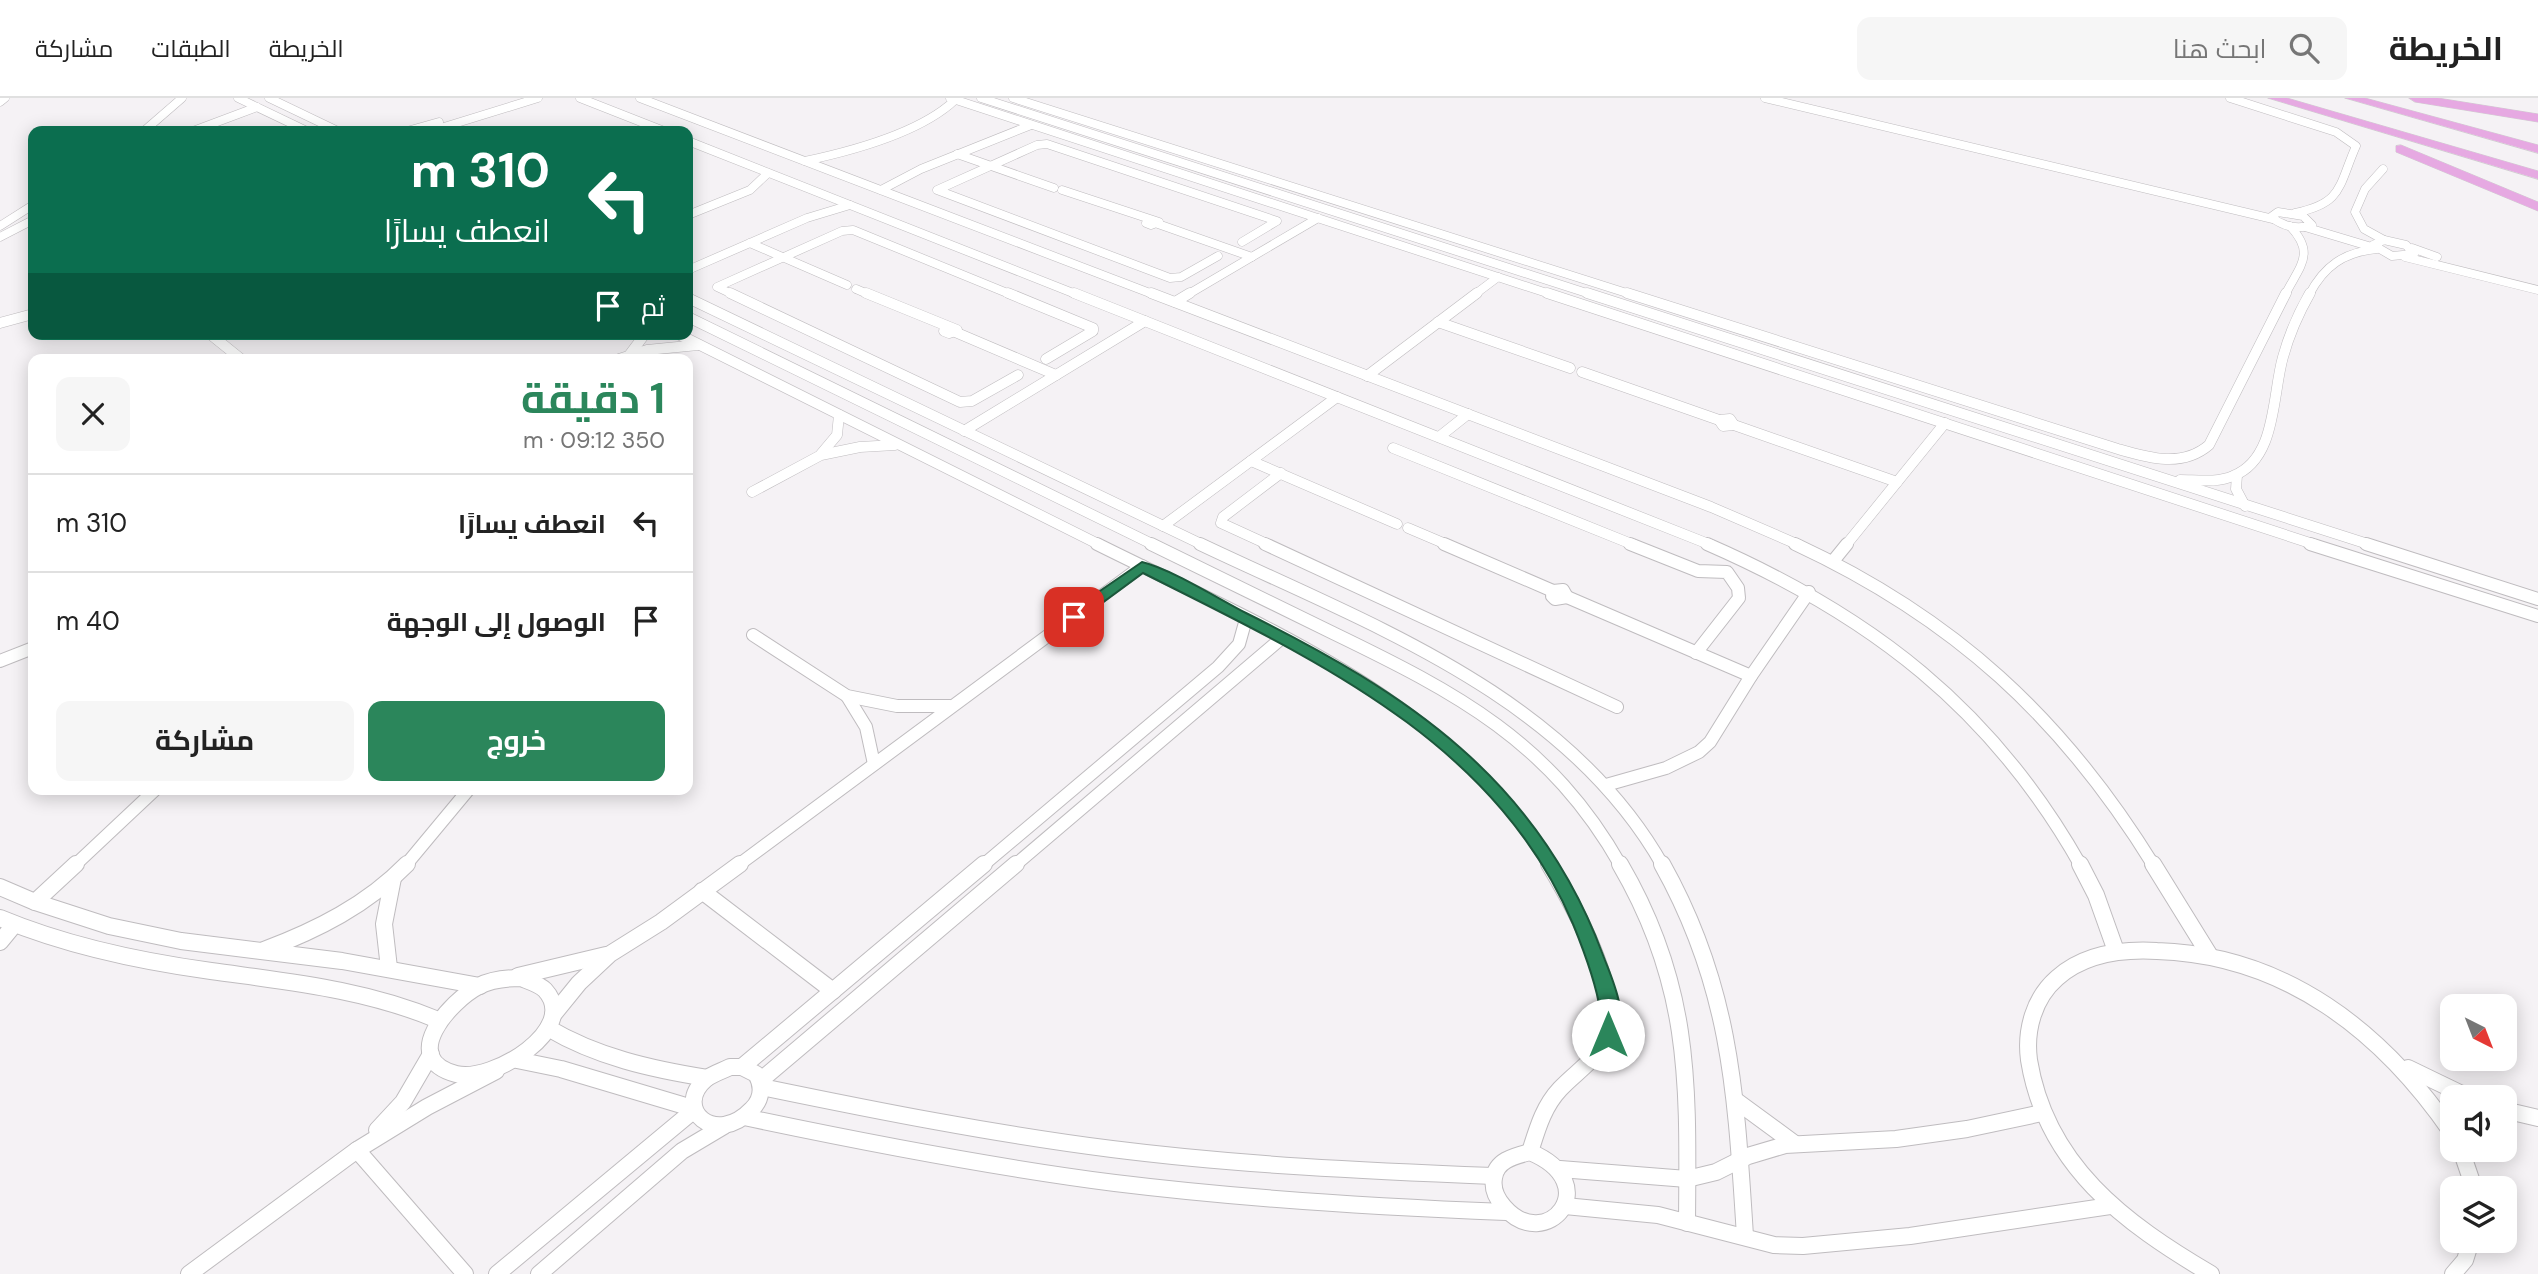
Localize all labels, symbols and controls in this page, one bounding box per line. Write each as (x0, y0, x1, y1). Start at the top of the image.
search box (1857, 17, 2347, 80)
text: الخريطة (2389, 27, 2503, 70)
icon: search (2285, 29, 2323, 67)
text: ابحث هنا (2173, 32, 2267, 66)
text: مشاركة (35, 33, 113, 64)
text: الطبقات (151, 33, 231, 64)
text: الخريطة (269, 33, 344, 64)
text: 310 m (411, 138, 550, 202)
icon: left (574, 154, 665, 245)
text: انعطف يسارًا (384, 210, 550, 252)
icon: arrive (589, 287, 627, 325)
text: ثم (641, 290, 665, 324)
text: 1 دقيقة (521, 371, 665, 426)
button: close (56, 377, 130, 451)
text: 350 m · 09:12 (523, 425, 665, 455)
icon: left (627, 504, 665, 542)
text: 310 m (56, 506, 127, 540)
text: انعطف يسارًا (458, 507, 606, 541)
pin (1044, 587, 1104, 647)
icon: arrive (1055, 598, 1093, 636)
icon: arrive (627, 602, 665, 640)
text: 40 m (56, 604, 120, 638)
text: الوصول إلى الوجهة (387, 605, 606, 639)
button: مشاركة (56, 701, 354, 781)
button: خروج (368, 701, 665, 781)
north arrow (2440, 994, 2516, 1071)
map controls (2440, 994, 2517, 1253)
position arrow (1571, 998, 1645, 1072)
button: sound (2440, 1085, 2517, 1162)
button: layers (2440, 1176, 2517, 1253)

